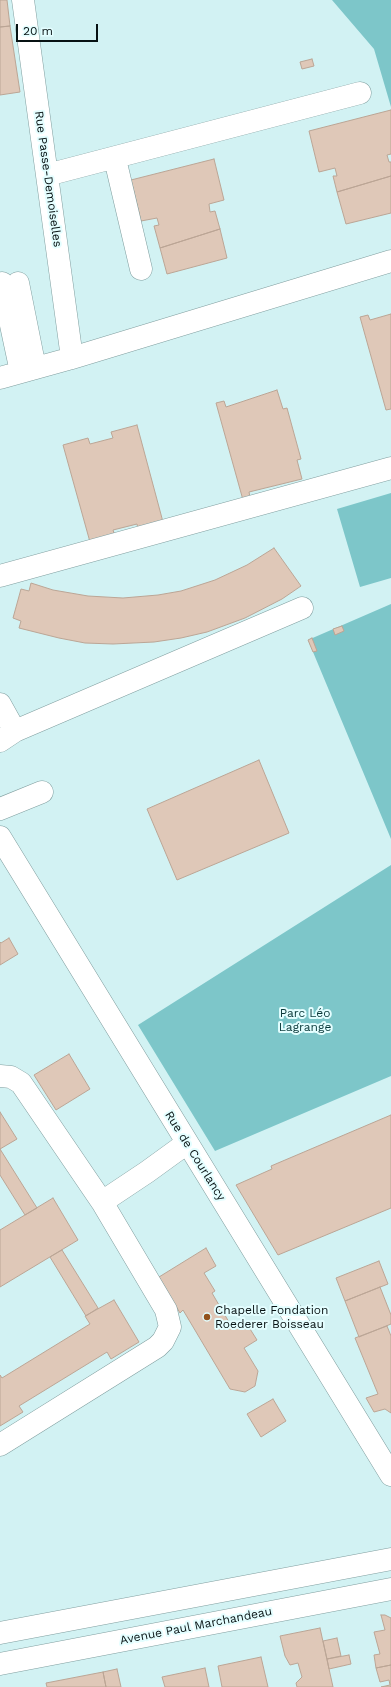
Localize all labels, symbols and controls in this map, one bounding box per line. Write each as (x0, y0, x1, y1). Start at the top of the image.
scale bar (18, 16, 100, 42)
text: 20 m (23, 24, 53, 38)
street label: Rue Passe-Demoiselles (31, 110, 65, 248)
park label: Parc Léo Lagrange (279, 1006, 331, 1034)
street label: Rue de Courlancy (162, 1108, 228, 1204)
place label: Chapelle Fondation Roederer Boisseau (215, 1303, 328, 1331)
marker: Chapelle Fondation Roederer Boisseau (202, 1312, 212, 1322)
street label: Avenue Paul Marchandeau (119, 1604, 273, 1648)

